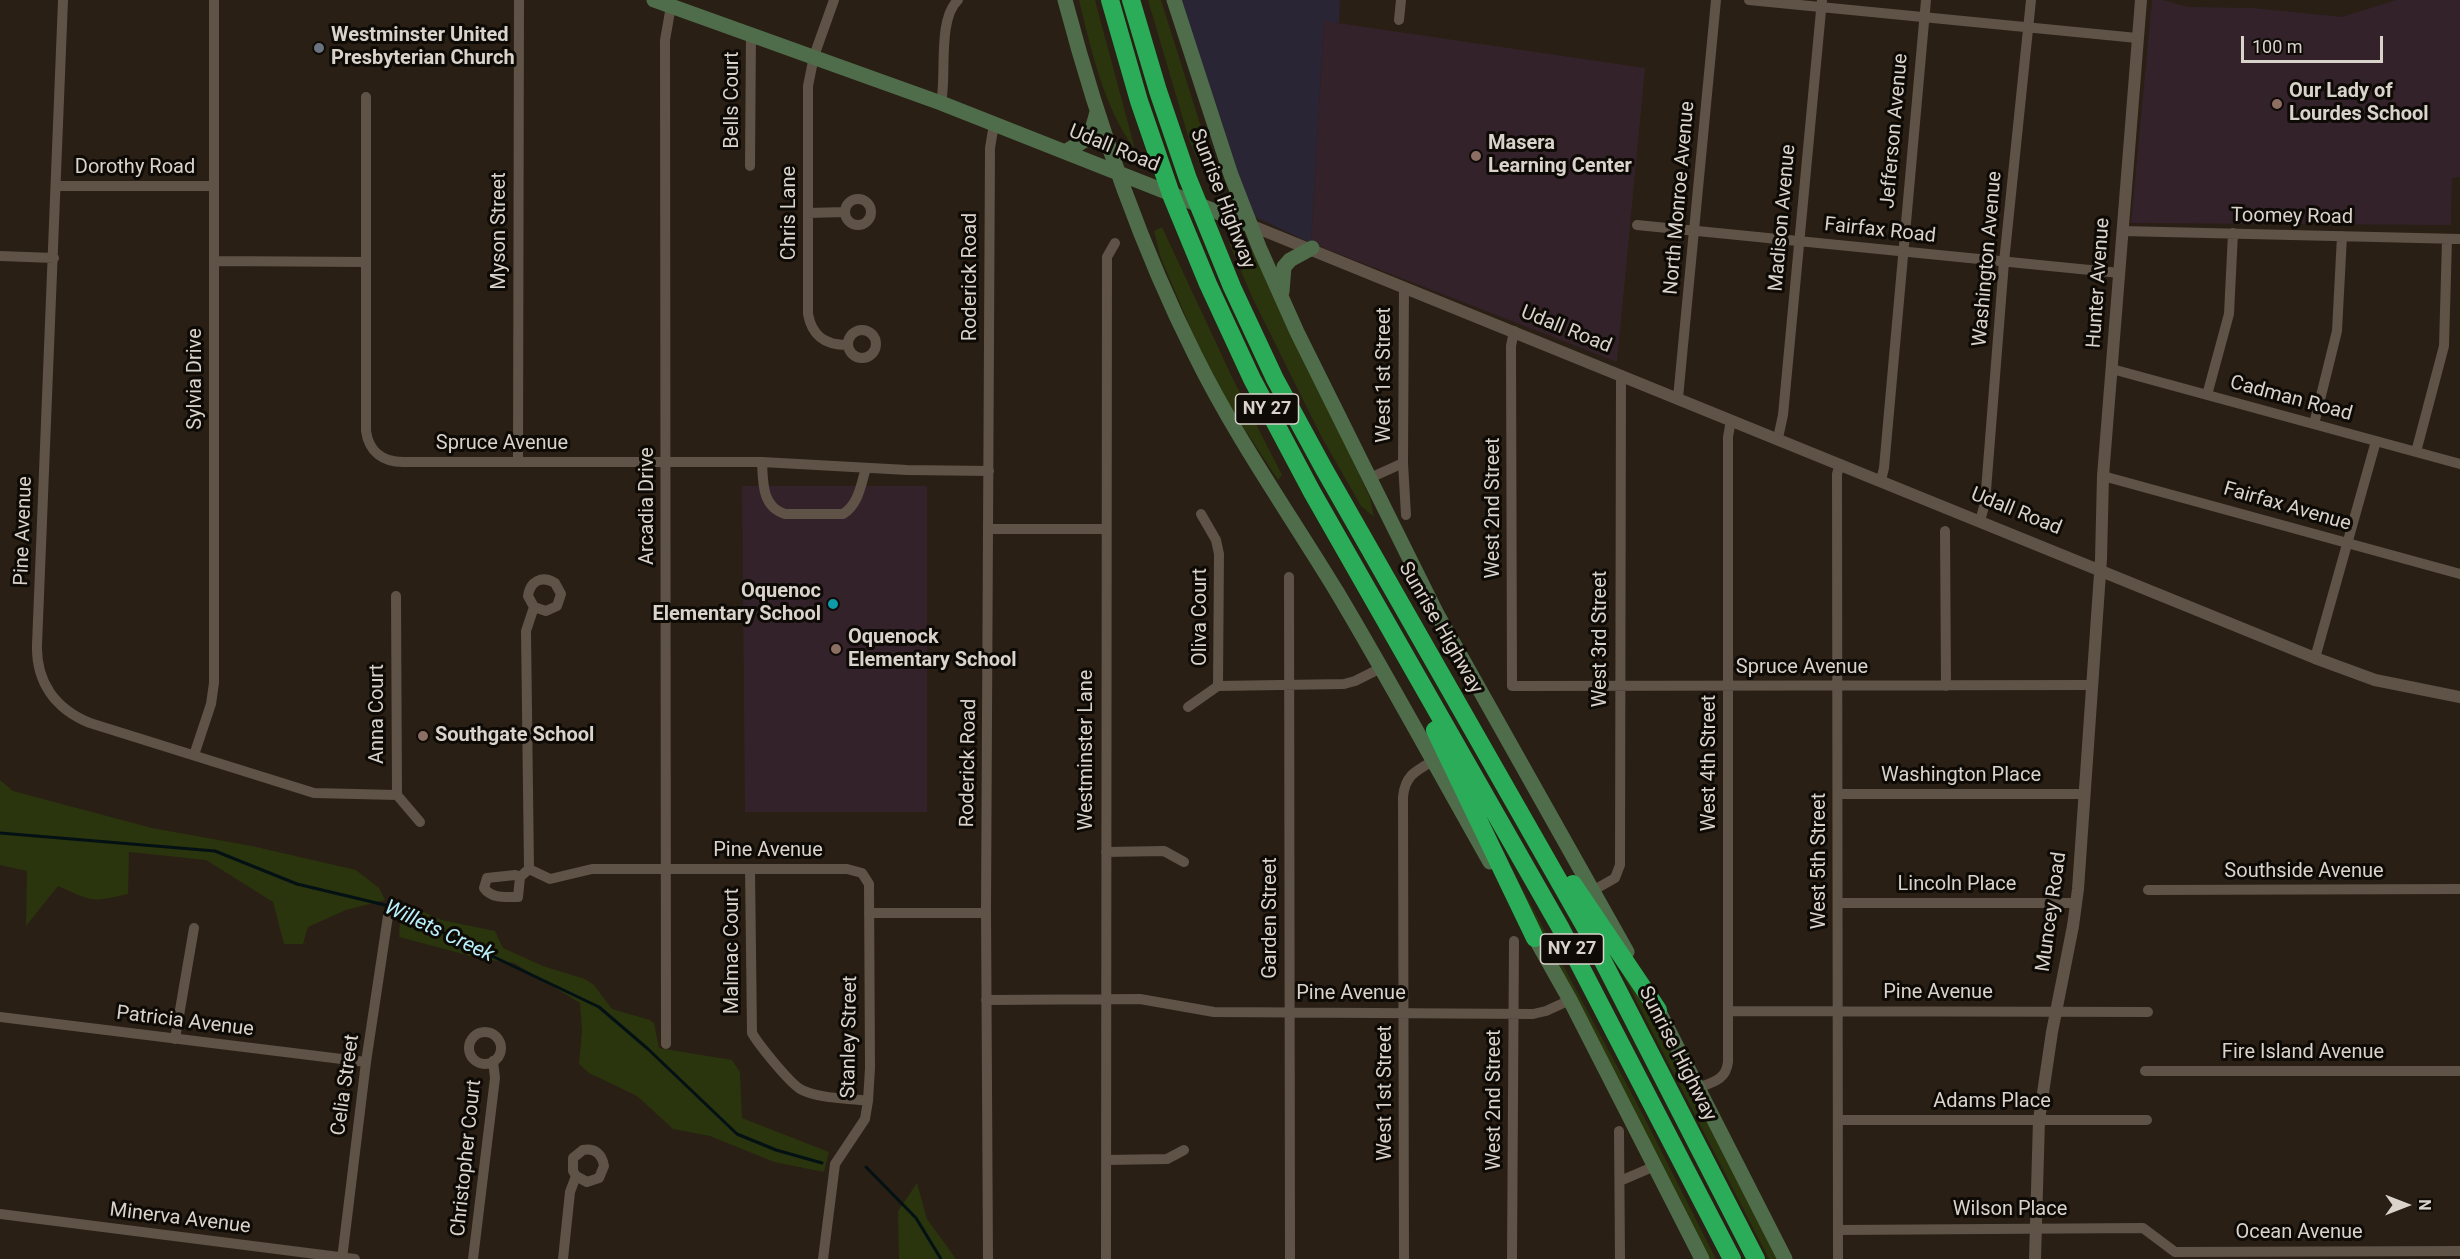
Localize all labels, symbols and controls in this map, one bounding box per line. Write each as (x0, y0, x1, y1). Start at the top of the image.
place label: Westminster United Presbyterian Church (331, 24, 515, 71)
scale bar (2244, 24, 2386, 62)
text: 100 m (2252, 36, 2303, 57)
marker: Westminster United Presbyterian Church (312, 41, 326, 55)
street label: Bells Court (721, 51, 745, 149)
street label: Jefferson Avenue (1876, 52, 1914, 210)
place label: Our Lady of Lourdes School (2289, 80, 2429, 127)
marker: Our Lady of Lourdes School (2270, 97, 2284, 111)
street label: North Monroe Avenue (1660, 100, 1700, 296)
street label: Udall Road (1065, 120, 1163, 178)
street label: Sunrise Highway (1184, 126, 1260, 272)
place label: Masera Learning Center (1488, 132, 1632, 179)
street label: Madison Avenue (1765, 143, 1801, 293)
marker: Masera Learning Center (1469, 149, 1483, 163)
street label: Dorothy Road (75, 156, 195, 180)
street label: Chris Lane (778, 166, 802, 260)
street label: Washington Avenue (1968, 170, 2008, 348)
street label: Myson Street (488, 172, 512, 290)
street label: Toomey Road (2231, 204, 2353, 230)
street label: Roderick Road (959, 213, 983, 341)
street label: Fairfax Road (1823, 213, 1937, 249)
street label: Hunter Avenue (2082, 217, 2116, 349)
street label: Udall Road (1517, 301, 1615, 359)
street label: West 1st Street (1373, 307, 1397, 443)
street label: Sylvia Drive (184, 328, 208, 430)
street label: Cadman Road (2227, 371, 2355, 427)
road number: NY 27 (1236, 394, 1298, 424)
street label: Spruce Avenue (436, 432, 568, 456)
street label: West 2nd Street (1482, 437, 1506, 579)
street label: Arcadia Drive (636, 447, 660, 565)
street label: Pine Avenue (10, 476, 38, 586)
street label: Fairfax Avenue (2220, 477, 2354, 537)
street label: Udall Road (1967, 483, 2065, 541)
street label: Sunrise Highway (1393, 558, 1487, 698)
street label: Oliva Court (1189, 568, 1213, 666)
street label: West 3rd Street (1589, 571, 1613, 707)
place label: Oquenoc Elementary School (653, 580, 821, 627)
marker: Oquenoc Elementary School (826, 597, 840, 611)
place label: Oquenock Elementary School (848, 626, 1016, 673)
marker: Oquenock Elementary School (829, 642, 843, 656)
street label: Spruce Avenue (1736, 656, 1868, 680)
street label: Anna Court (366, 664, 390, 764)
street label: Westminster Lane (1075, 670, 1099, 830)
street label: West 4th Street (1698, 695, 1722, 831)
street label: Roderick Road (956, 698, 982, 828)
place label: Southgate School (435, 724, 594, 748)
marker: Southgate School (416, 729, 430, 743)
street label: Washington Place (1881, 764, 2041, 788)
street label: West 5th Street (1808, 793, 1832, 929)
street label: Pine Avenue (713, 839, 823, 863)
street label: Muncey Road (2032, 851, 2072, 973)
street label: Garden Street (1259, 857, 1283, 979)
street label: Southside Avenue (2224, 860, 2384, 884)
street label: Lincoln Place (1898, 873, 2016, 897)
street label: Malmac Court (721, 888, 745, 1014)
water label: Willets Creek (380, 896, 498, 968)
road number: NY 27 (1540, 934, 1604, 964)
street label: Stanley Street (837, 975, 863, 1099)
street label: Pine Avenue (1883, 981, 1993, 1005)
street label: Pine Avenue (1296, 982, 1406, 1006)
street label: Sunrise Highway (1633, 983, 1721, 1125)
street label: Patricia Avenue (115, 1002, 255, 1042)
street label: West 1st Street (1374, 1025, 1398, 1161)
street label: West 2nd Street (1483, 1029, 1507, 1171)
street label: Celia Street (327, 1033, 365, 1137)
street label: Fire Island Avenue (2222, 1041, 2384, 1065)
street label: Christopher Court (447, 1078, 487, 1238)
street label: Adams Place (1933, 1090, 2051, 1114)
north arrow (2376, 1175, 2436, 1235)
street label: Minerva Avenue (108, 1198, 252, 1240)
street label: Wilson Place (1953, 1198, 2067, 1222)
text: N (2415, 1199, 2434, 1211)
street label: Ocean Avenue (2235, 1221, 2363, 1245)

